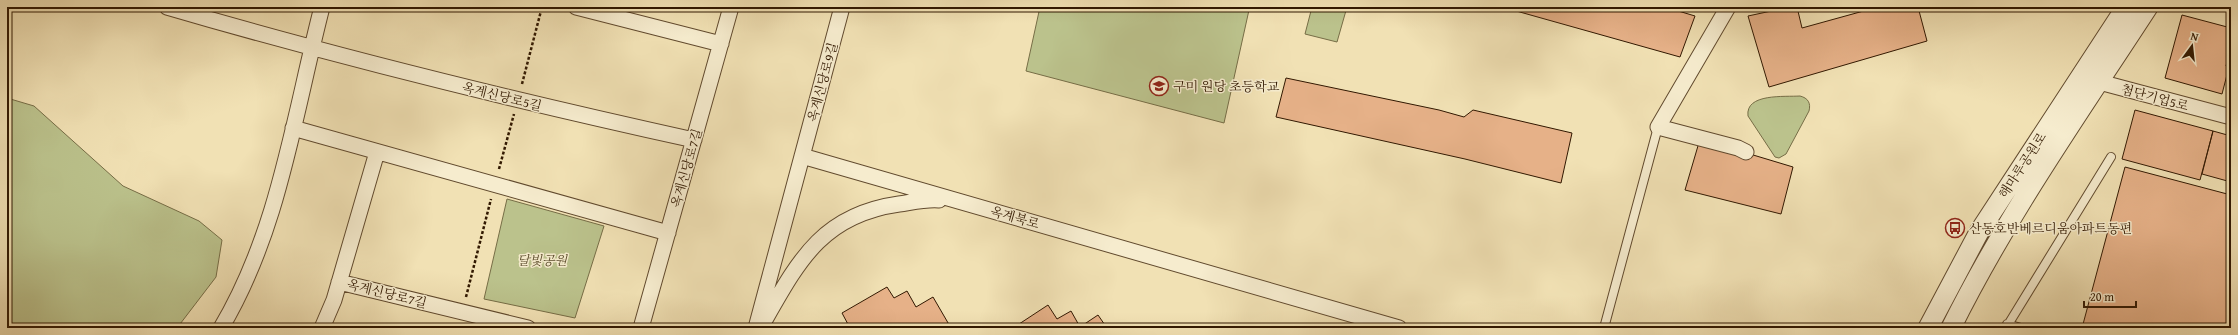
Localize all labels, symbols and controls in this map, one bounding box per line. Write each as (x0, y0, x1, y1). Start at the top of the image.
north arrow (2172, 26, 2212, 66)
text: N (2189, 28, 2201, 45)
street label: 옥계신당로9길 (803, 40, 842, 124)
school or university icon: 구미 원당 초등학교 (1148, 75, 1170, 97)
street label: 옥계신당로5길 (460, 77, 544, 116)
place label: 구미 원당 초등학교 (1173, 77, 1280, 96)
street label: 첨단기업5로 (2119, 79, 2191, 116)
street label: 옥계신당로7길 (666, 126, 707, 210)
street label: 해마루공원로 (1994, 128, 2051, 202)
street label: 옥계북로 (988, 201, 1042, 234)
bus stop icon: 산동호반베르디움아파트동편 (1944, 217, 1966, 239)
place label: 산동호반베르디움아파트동편 (1969, 219, 2132, 238)
park label: 달빛공원 (517, 251, 569, 270)
street label: 옥계신당로7길 (345, 274, 429, 313)
scale bar (2084, 283, 2136, 309)
text: 20 m (2090, 288, 2114, 305)

